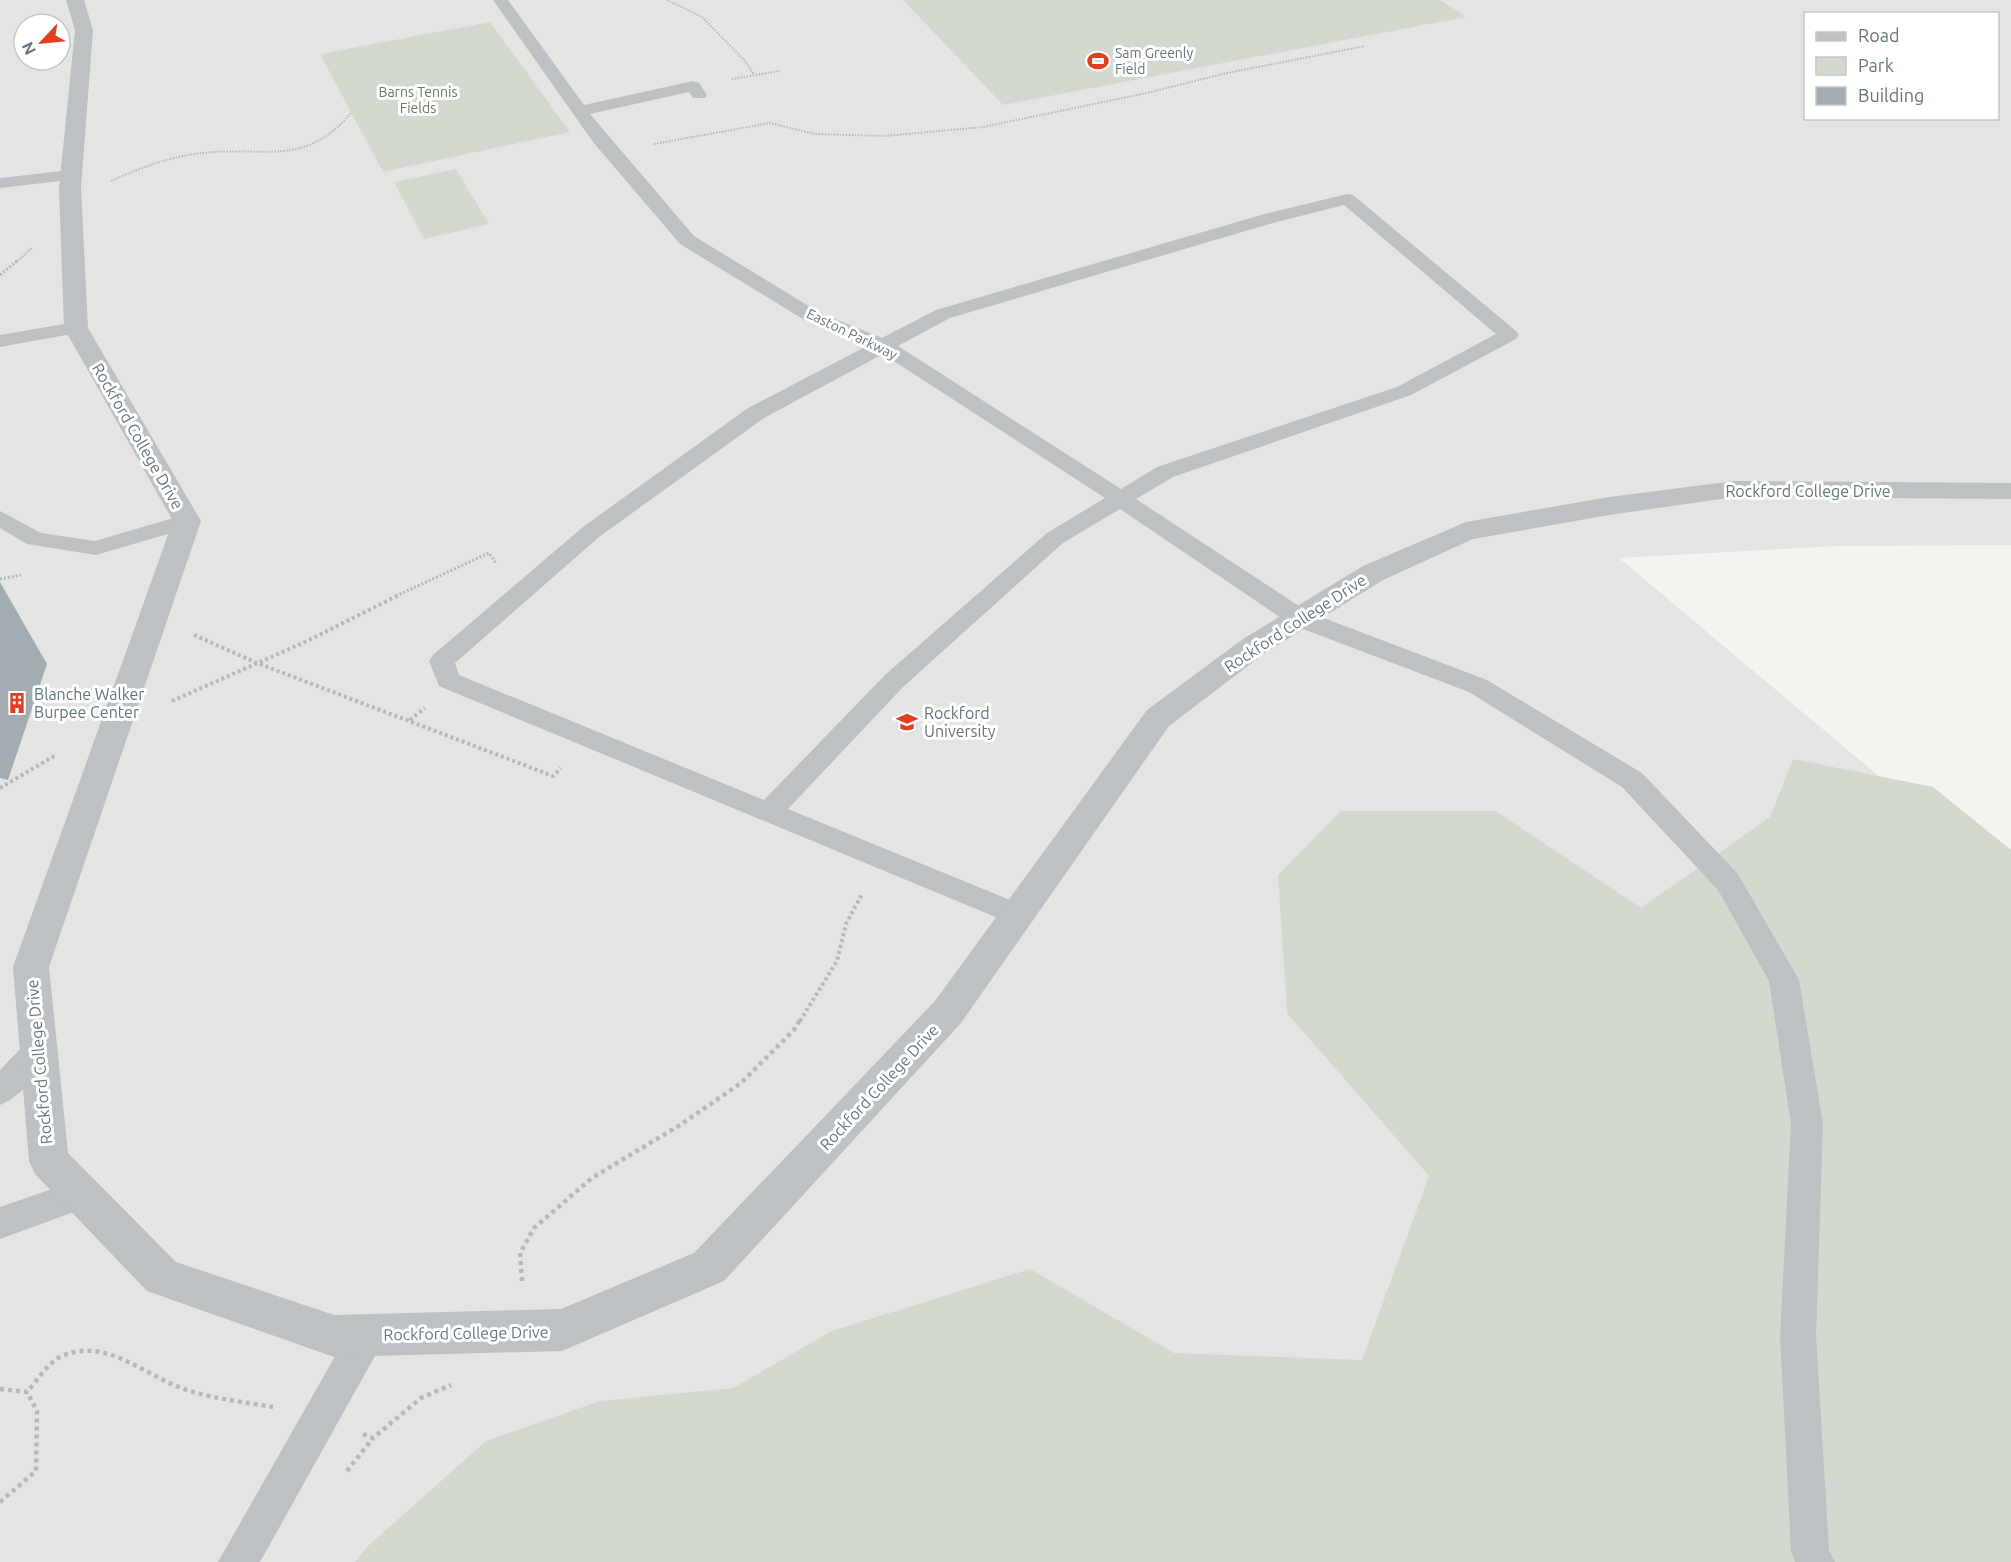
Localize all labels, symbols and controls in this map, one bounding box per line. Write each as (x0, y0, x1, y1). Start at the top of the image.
north arrow (12, 12, 72, 72)
legend (1804, 12, 1999, 120)
text: Road (1858, 25, 1900, 45)
text: N (18, 39, 39, 58)
place label: Sam Greenly Field (1115, 45, 1194, 77)
sports icon: Sam Greenly Field (1086, 49, 1110, 73)
text: Park (1858, 55, 1894, 75)
park label: Barns Tennis Fields (379, 84, 457, 116)
text: Building (1858, 85, 1924, 105)
street label: Easton Parkway (804, 305, 900, 363)
street label: Rockford College Drive (89, 360, 187, 512)
street label: Rockford College Drive (1725, 482, 1891, 500)
street label: Rockford College Drive (1221, 570, 1369, 676)
place label: Blanche Walker Burpee Center (34, 685, 144, 721)
building icon: Blanche Walker Burpee Center (5, 691, 29, 715)
place label: Rockford University (924, 704, 996, 740)
school or university icon: Rockford University (895, 710, 919, 734)
street label: Rockford College Drive (23, 979, 55, 1145)
street label: Rockford College Drive (816, 1020, 942, 1154)
street label: Rockford College Drive (383, 1323, 549, 1343)

